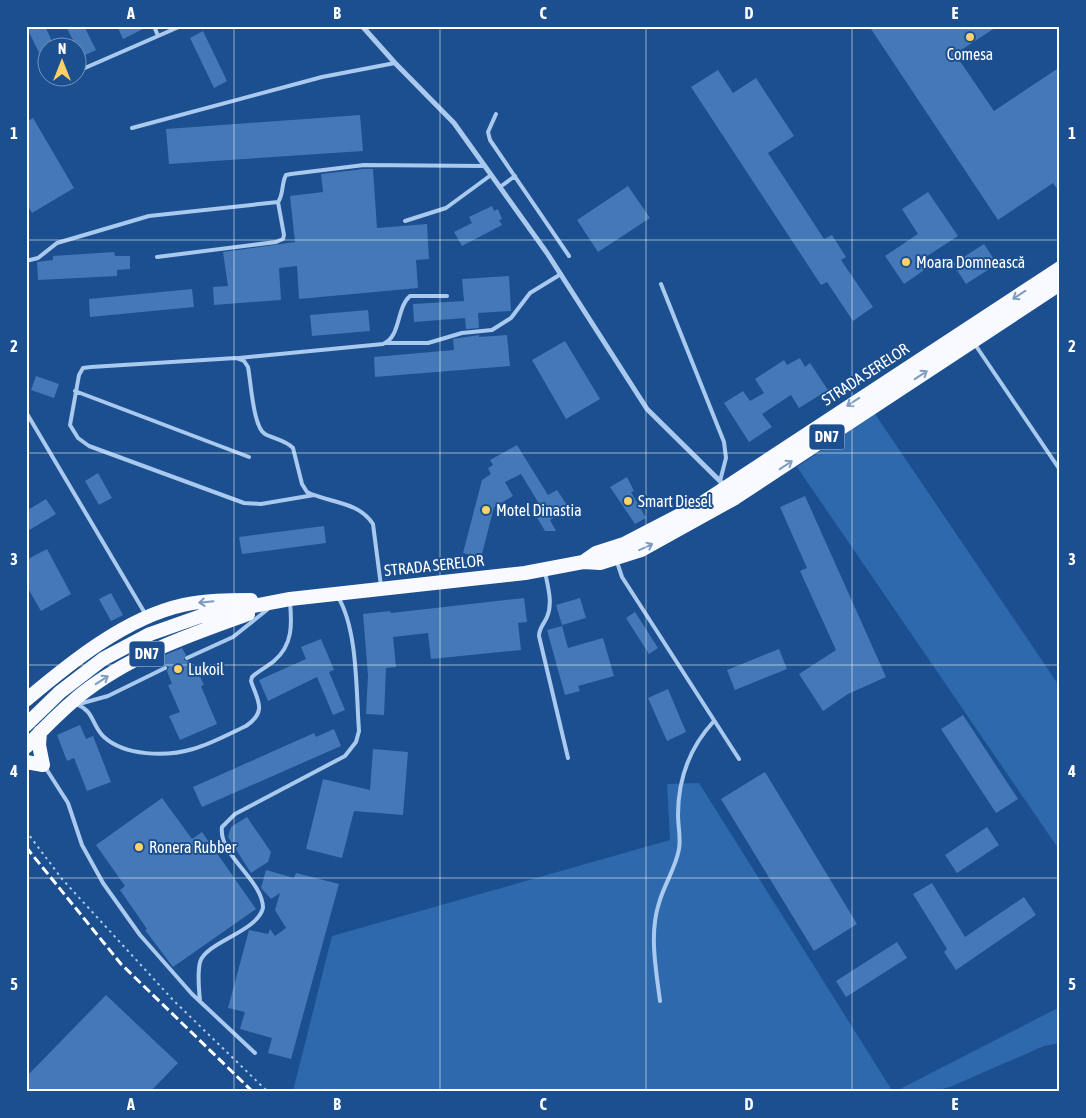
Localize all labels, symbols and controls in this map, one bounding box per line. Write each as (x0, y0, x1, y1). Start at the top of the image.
text: A (126, 4, 135, 22)
text: B (333, 4, 341, 22)
text: C (539, 4, 547, 22)
text: D (745, 4, 754, 22)
text: E (952, 4, 959, 22)
marker: Comesa (964, 31, 976, 43)
north arrow (38, 38, 88, 88)
text: N (58, 41, 66, 57)
place label: Comesa (947, 45, 993, 63)
text: 1 (10, 124, 18, 142)
text: 1 (1068, 124, 1076, 142)
place label: Moara Domnească (916, 253, 1025, 271)
marker: Moara Domnească (900, 256, 912, 268)
one-way arrow (1012, 290, 1026, 300)
text: 2 (10, 337, 18, 355)
text: 2 (1068, 337, 1076, 355)
street label: STRADA SERELOR (818, 339, 912, 409)
one-way arrow (914, 370, 928, 380)
one-way arrow (847, 398, 861, 408)
road number: DN7 (810, 424, 844, 450)
one-way arrow (778, 459, 792, 469)
place label: Smart Diesel (638, 492, 713, 510)
marker: Smart Diesel (622, 495, 634, 507)
place label: Motel Dinastia (496, 501, 582, 519)
marker: Motel Dinastia (480, 504, 492, 516)
one-way arrow (638, 542, 653, 552)
text: 3 (10, 550, 18, 568)
text: 3 (1068, 550, 1076, 568)
street label: STRADA SERELOR (383, 551, 485, 579)
one-way arrow (198, 597, 214, 607)
road number: DN7 (130, 642, 164, 666)
place label: Lukoil (188, 660, 225, 678)
marker: Lukoil (172, 663, 184, 675)
one-way arrow (94, 675, 108, 685)
text: 4 (9, 762, 18, 780)
text: 4 (1067, 762, 1076, 780)
place label: Ronera Rubber (149, 838, 237, 856)
marker: Ronera Rubber (133, 841, 145, 853)
text: 5 (10, 975, 18, 993)
text: 5 (1068, 975, 1076, 993)
text: A (126, 1095, 135, 1113)
text: B (333, 1095, 341, 1113)
text: C (539, 1095, 547, 1113)
text: D (745, 1095, 754, 1113)
text: E (952, 1095, 959, 1113)

